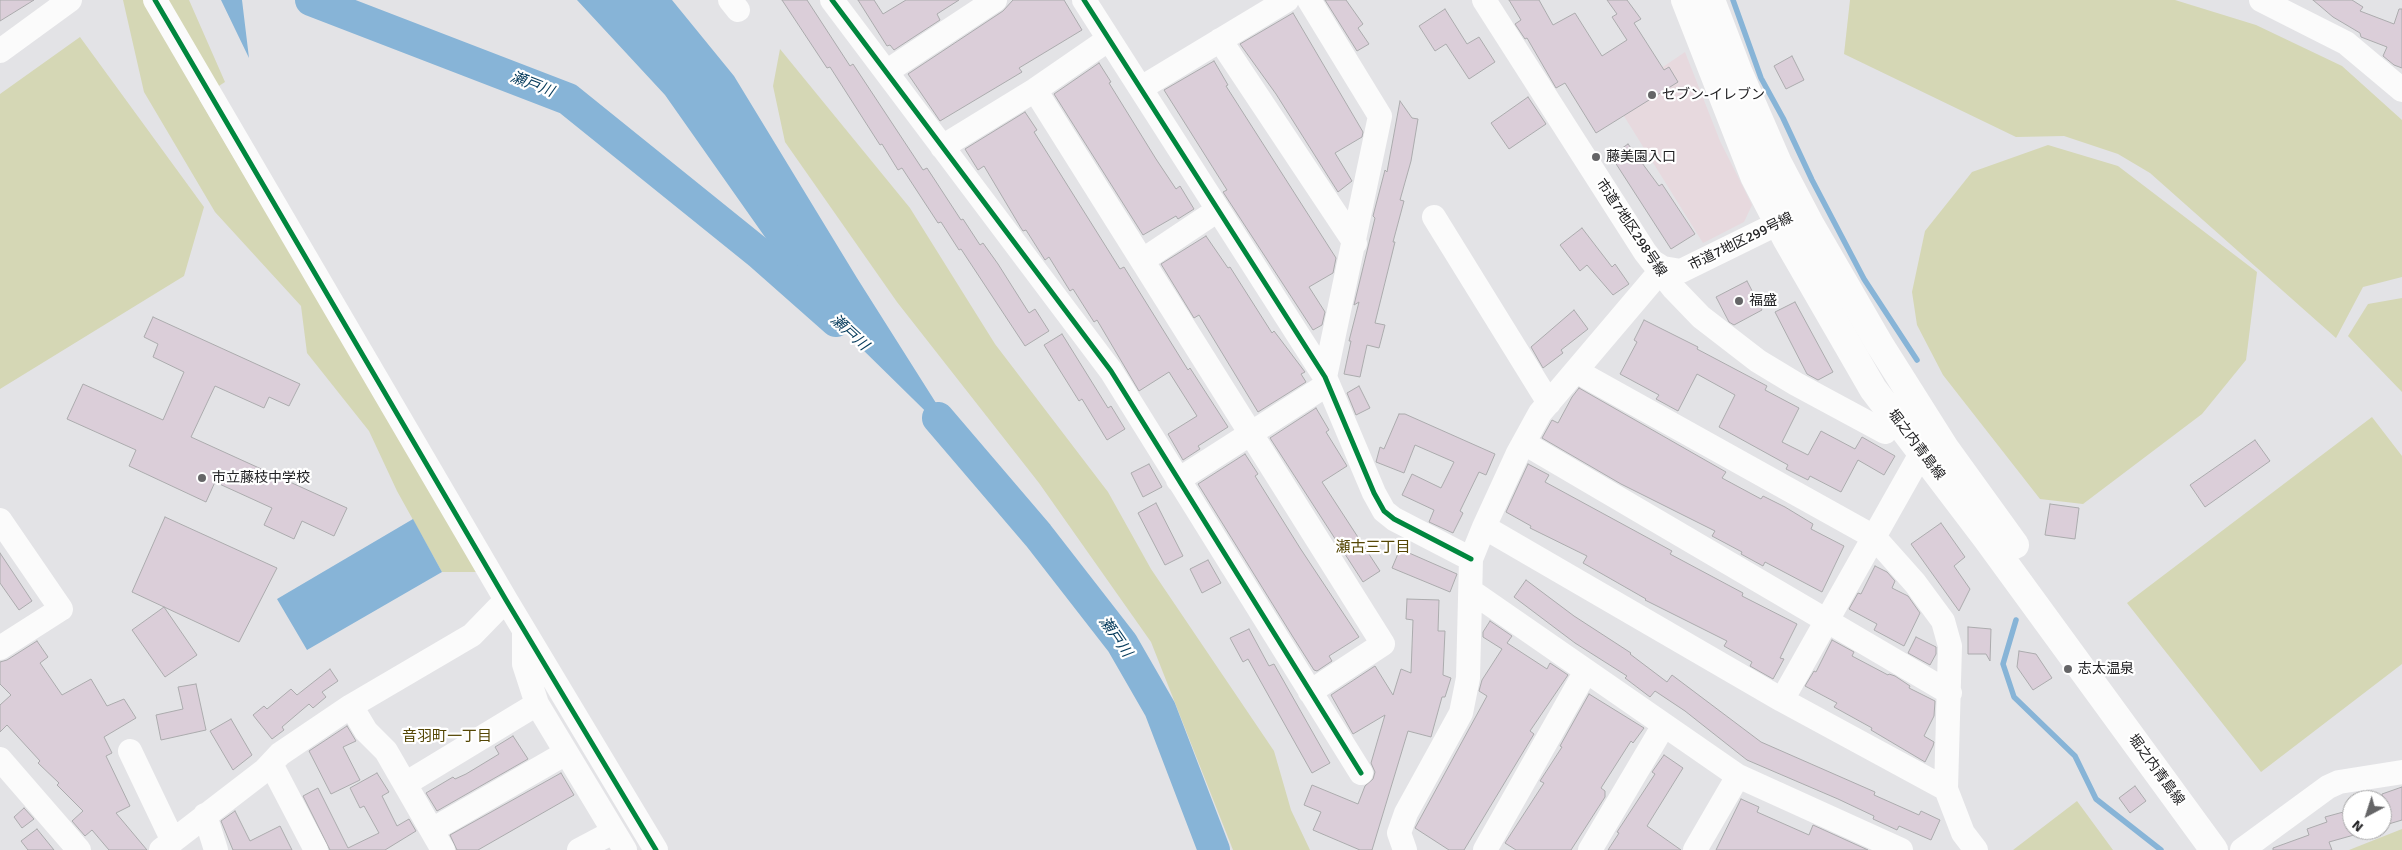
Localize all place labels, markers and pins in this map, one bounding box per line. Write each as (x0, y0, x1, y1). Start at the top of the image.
place label: セブン-イレブン (1662, 87, 1765, 103)
marker: セブン-イレブン (1646, 89, 1658, 101)
place label: 藤美園入口 (1606, 149, 1676, 165)
marker: 藤美園入口 (1590, 151, 1602, 163)
place label: 福盛 (1749, 293, 1777, 309)
marker: 福盛 (1733, 295, 1745, 307)
place label: 市立藤枝中学校 (212, 470, 310, 486)
marker: 市立藤枝中学校 (196, 472, 208, 484)
place label: 志太温泉 (2078, 661, 2134, 677)
marker: 志太温泉 (2062, 663, 2074, 675)

